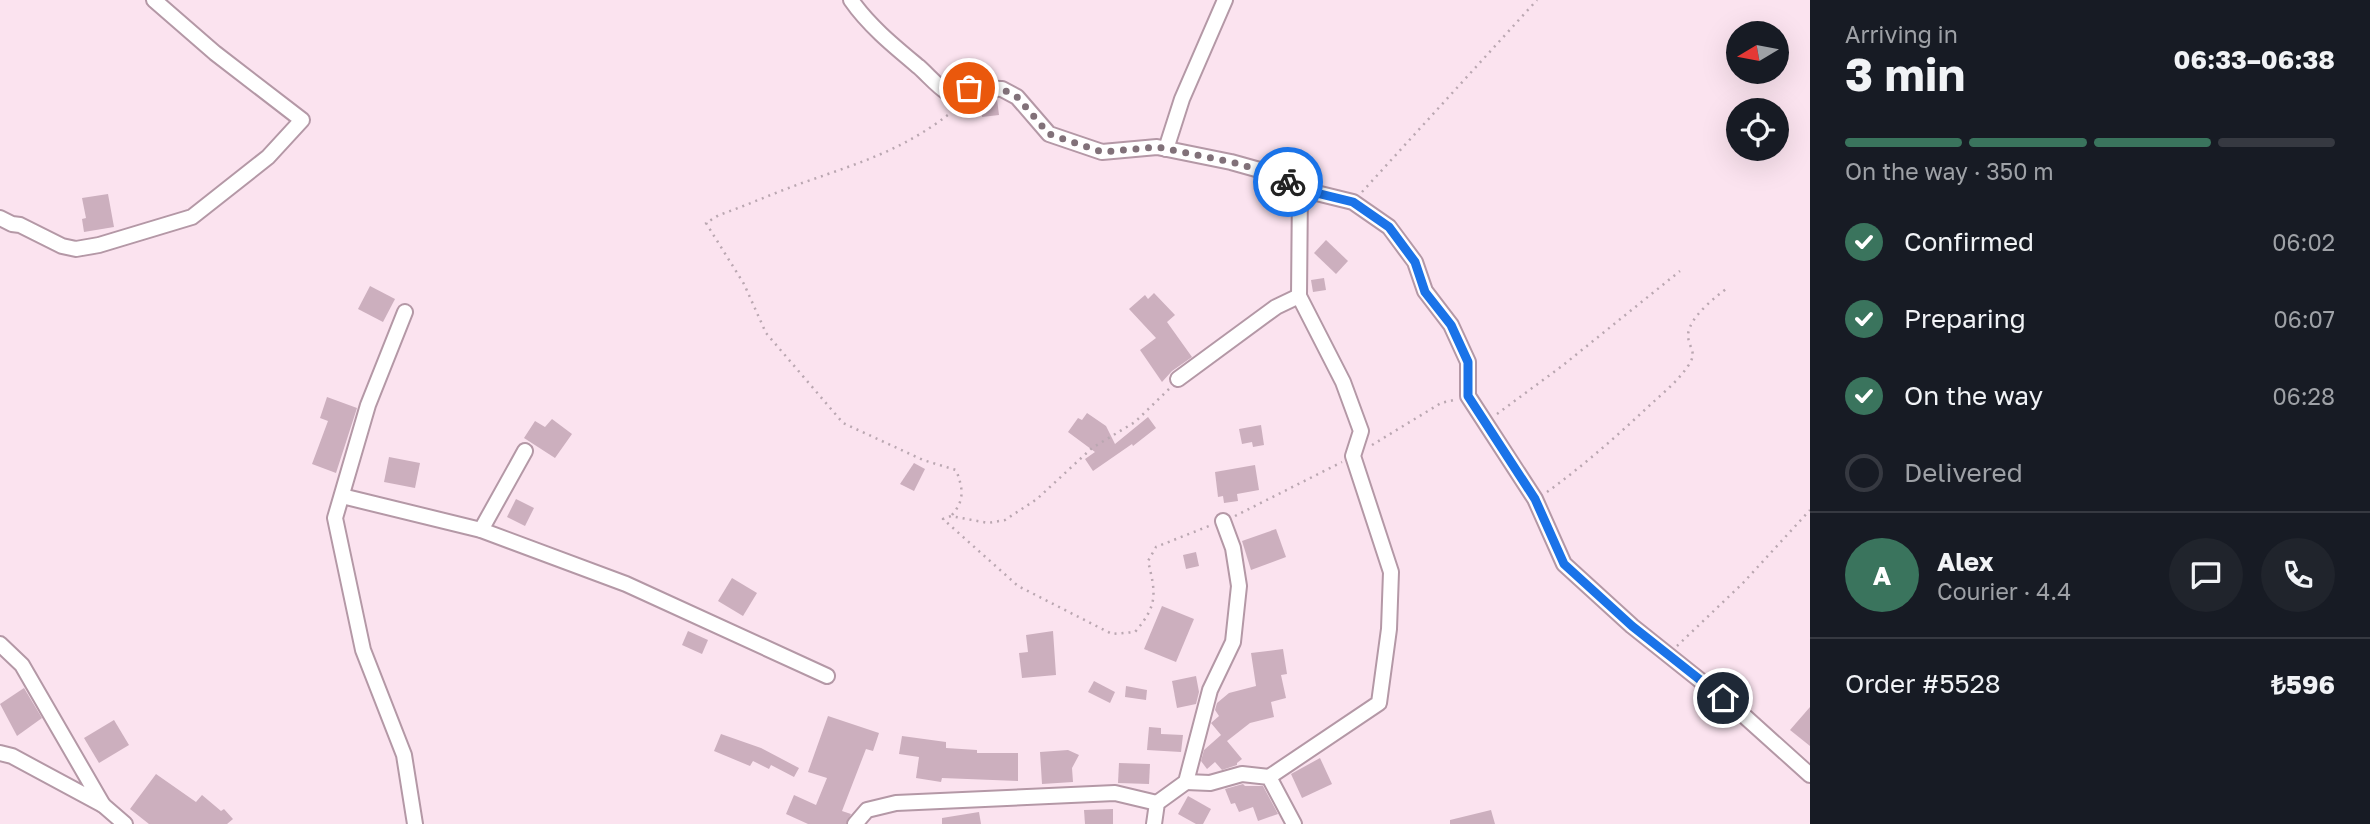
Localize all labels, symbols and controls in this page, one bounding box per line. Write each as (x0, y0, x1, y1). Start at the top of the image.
text: Arriving in (1845, 20, 1958, 48)
north arrow (1726, 21, 1788, 84)
map controls (1726, 21, 1789, 161)
text: 06:33–06:38 (2174, 44, 2335, 75)
text: 3 min (1845, 46, 1965, 101)
pin (939, 58, 999, 118)
icon: bag (950, 69, 988, 107)
button: locate (1726, 98, 1789, 161)
courier (1253, 147, 1323, 217)
text: On the way · 350 m (1845, 157, 2054, 185)
icon: bike (1269, 163, 1307, 201)
icon: check (1845, 223, 1883, 261)
text: Confirmed (1904, 226, 2034, 257)
text: 06:02 (2272, 228, 2335, 256)
icon: check (1845, 300, 1883, 338)
text: Preparing (1904, 303, 2026, 334)
text: 06:07 (2273, 305, 2335, 333)
icon: check (1845, 377, 1883, 415)
text: On the way (1904, 380, 2043, 411)
text: 06:28 (2273, 382, 2335, 410)
text: Delivered (1904, 457, 2023, 488)
button: chat (2169, 538, 2243, 612)
button: phone (2261, 538, 2335, 612)
text: Alex (1937, 546, 1994, 577)
text: A (1873, 560, 1891, 591)
text: Courier · 4.4 (1937, 577, 2071, 605)
pin (1693, 668, 1753, 728)
text: Order #5528 (1845, 668, 2001, 699)
text: ₺596 (2271, 669, 2335, 700)
icon: home (1704, 679, 1742, 717)

